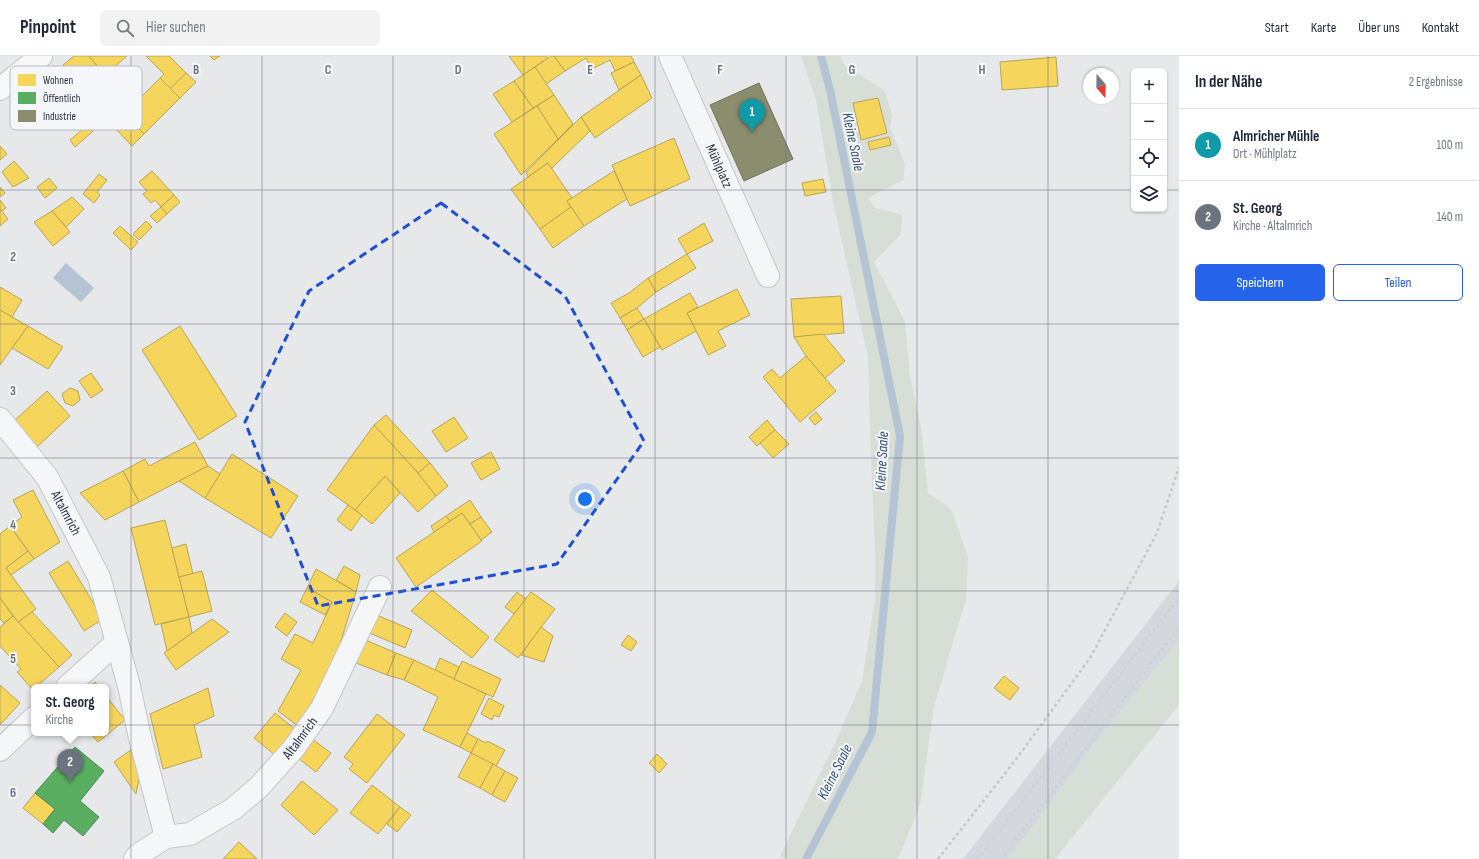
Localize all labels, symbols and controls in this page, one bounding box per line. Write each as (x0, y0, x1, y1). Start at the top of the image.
search box (100, 10, 380, 46)
text: Pinpoint (20, 16, 76, 39)
icon: search (114, 17, 136, 39)
text: Hier suchen (146, 18, 206, 37)
text: Start (1265, 19, 1289, 36)
text: Karte (1311, 19, 1336, 36)
text: Über uns (1358, 19, 1400, 36)
text: Kontakt (1422, 19, 1459, 36)
text: B (193, 62, 199, 78)
text: C (325, 62, 332, 78)
text: D (455, 62, 462, 78)
text: E (587, 62, 593, 78)
text: F (717, 62, 723, 78)
text: G (849, 62, 856, 78)
text: H (979, 62, 986, 78)
legend (10, 66, 142, 130)
north arrow (1083, 68, 1119, 104)
map controls (1131, 68, 1167, 212)
button: + (1131, 68, 1167, 104)
text: In der Nähe (1195, 72, 1262, 92)
text: Wohnen (43, 74, 73, 87)
text: 2 Ergebnisse (1409, 74, 1463, 90)
text: Öffentlich (43, 92, 81, 105)
pin: 1 (739, 99, 765, 132)
button: − (1131, 104, 1167, 140)
text: Industrie (43, 110, 76, 123)
water label: Kleine Saale (838, 111, 869, 173)
text: Almricher Mühle (1233, 127, 1319, 146)
text: 1 (1205, 137, 1211, 153)
text: 100 m (1436, 137, 1463, 153)
button: locate (1131, 140, 1167, 176)
street label: Mühlplatz (702, 142, 736, 190)
text: Ort · Mühlplatz (1233, 146, 1297, 162)
button: layers (1131, 176, 1167, 212)
text: St. Georg (1233, 199, 1282, 218)
text: 2 (1205, 209, 1211, 225)
text: 140 m (1437, 209, 1463, 225)
text: Kirche · Altalmrich (1233, 218, 1312, 234)
text: 2 (10, 249, 16, 265)
button: Speichern (1195, 264, 1325, 301)
button: Teilen (1333, 264, 1463, 301)
text: 3 (10, 383, 16, 399)
water label: Kleine Saale (871, 431, 893, 491)
street label: Altalmrich (47, 487, 85, 538)
your location (575, 489, 595, 509)
text: 4 (10, 517, 16, 533)
text: 5 (10, 651, 16, 667)
popup (31, 684, 109, 736)
text: St. Georg (45, 693, 95, 712)
text: Kirche (45, 712, 73, 728)
street label: Altalmrich (278, 714, 321, 763)
water label: Kleine Saale (813, 741, 857, 803)
pin: 2 (57, 749, 83, 782)
text: 6 (10, 785, 16, 801)

